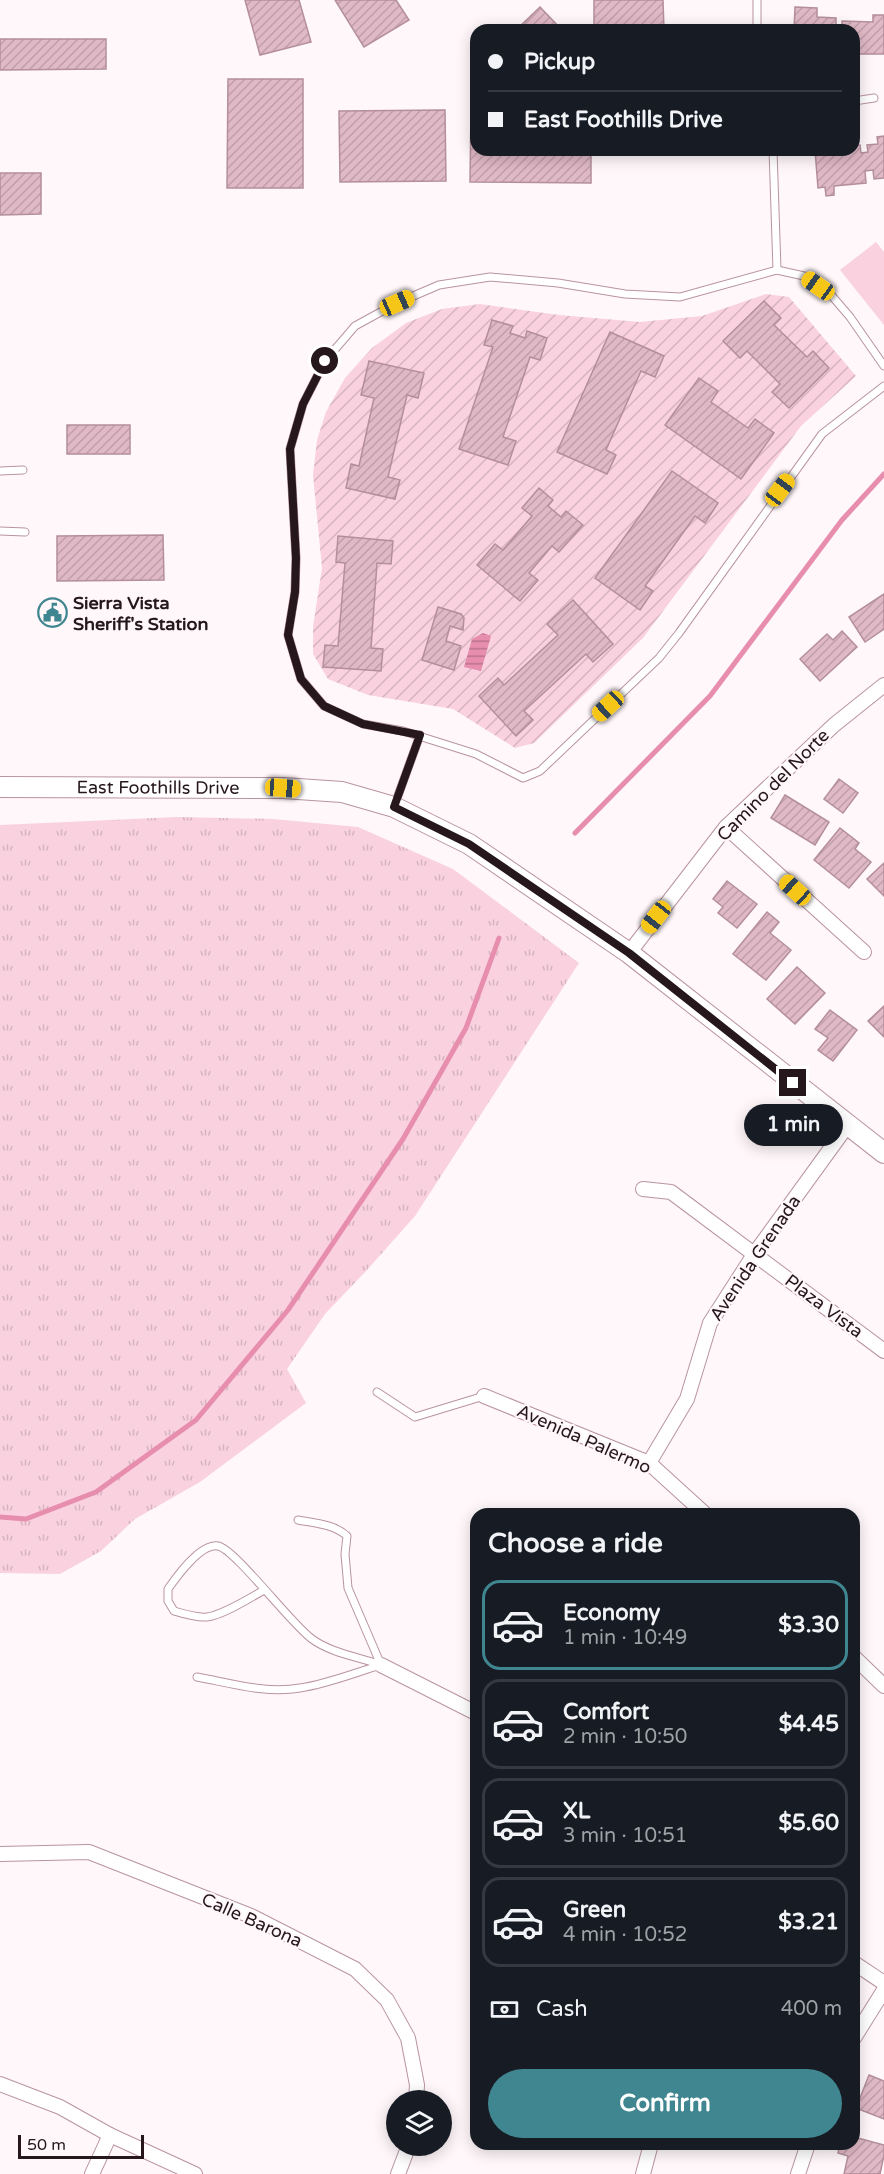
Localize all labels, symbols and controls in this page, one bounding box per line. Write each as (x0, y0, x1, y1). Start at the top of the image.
text: Pickup (524, 49, 595, 75)
text: East Foothills Drive (524, 107, 723, 133)
car (798, 268, 838, 304)
car (377, 287, 417, 319)
route start (311, 347, 338, 374)
car (762, 470, 798, 510)
place label: Sierra Vista Sheriff's Station (73, 592, 208, 635)
public building icon: Sierra Vista Sheriff's Station (36, 597, 68, 629)
car (589, 687, 627, 725)
street label: Camino del Norte (712, 724, 834, 846)
street label: East Foothills Drive (77, 776, 239, 799)
car (264, 778, 302, 798)
car (776, 871, 814, 909)
car (638, 897, 674, 937)
route end (779, 1069, 806, 1096)
callout: 1 min (744, 1104, 842, 1146)
text: 1 min (767, 1113, 820, 1137)
street label: Avenida Grenada (705, 1191, 805, 1325)
street label: Plaza Vista (780, 1269, 868, 1343)
street label: Avenida Palermo (513, 1400, 655, 1479)
text: Choose a ride (488, 1527, 663, 1560)
icon: car (491, 1598, 545, 1652)
text: Economy (563, 1600, 660, 1626)
text: $3.30 (778, 1612, 839, 1638)
text: 1 min · 10:49 (563, 1626, 687, 1650)
icon: car (491, 1697, 545, 1751)
text: Comfort (563, 1699, 649, 1725)
text: $4.45 (779, 1711, 839, 1737)
text: 2 min · 10:50 (563, 1725, 687, 1749)
icon: car (491, 1796, 545, 1850)
text: XL (563, 1798, 590, 1824)
text: $5.60 (778, 1810, 839, 1836)
text: 3 min · 10:51 (563, 1824, 687, 1848)
street label: Calle Barona (198, 1888, 306, 1952)
icon: car (491, 1895, 545, 1949)
text: Green (563, 1897, 626, 1923)
text: $3.21 (778, 1909, 839, 1935)
text: 4 min · 10:52 (563, 1923, 687, 1947)
icon: cash (488, 1993, 521, 2026)
text: Cash (536, 1996, 588, 2022)
text: 400 m (781, 1997, 842, 2021)
button: Confirm (488, 2069, 842, 2138)
map controls (386, 2090, 452, 2156)
button: layers (386, 2090, 452, 2156)
scale bar (18, 2132, 144, 2160)
text: 50 m (27, 2135, 66, 2155)

